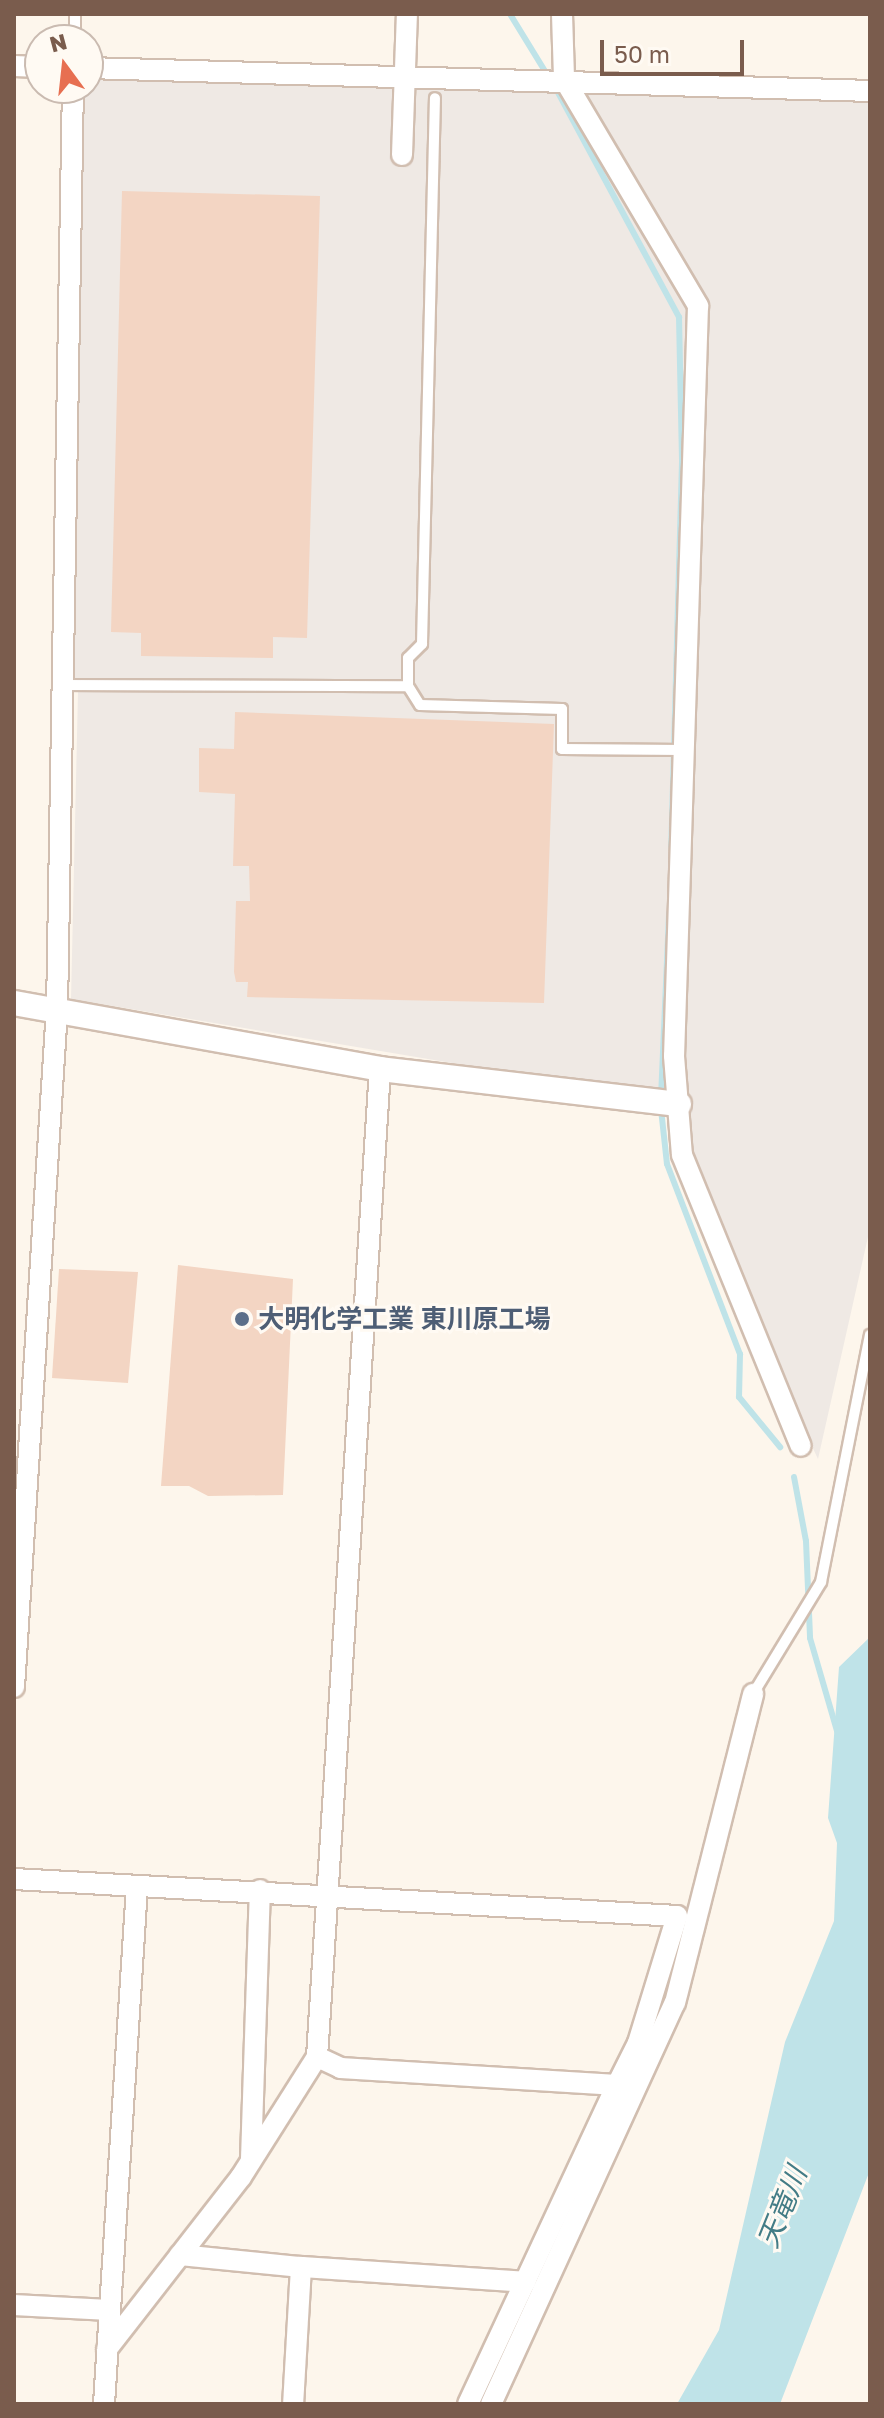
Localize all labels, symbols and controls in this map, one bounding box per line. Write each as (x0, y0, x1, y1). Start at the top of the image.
north arrow (24, 24, 104, 104)
scale bar (604, 24, 748, 74)
text: N (47, 27, 70, 57)
text: 50 m (614, 39, 670, 68)
place label: 大明化学工業 東川原工場 (258, 1303, 550, 1335)
marker: 大明化学工業 東川原工場 (233, 1310, 251, 1328)
water label: 天竜川 (751, 2162, 813, 2252)

